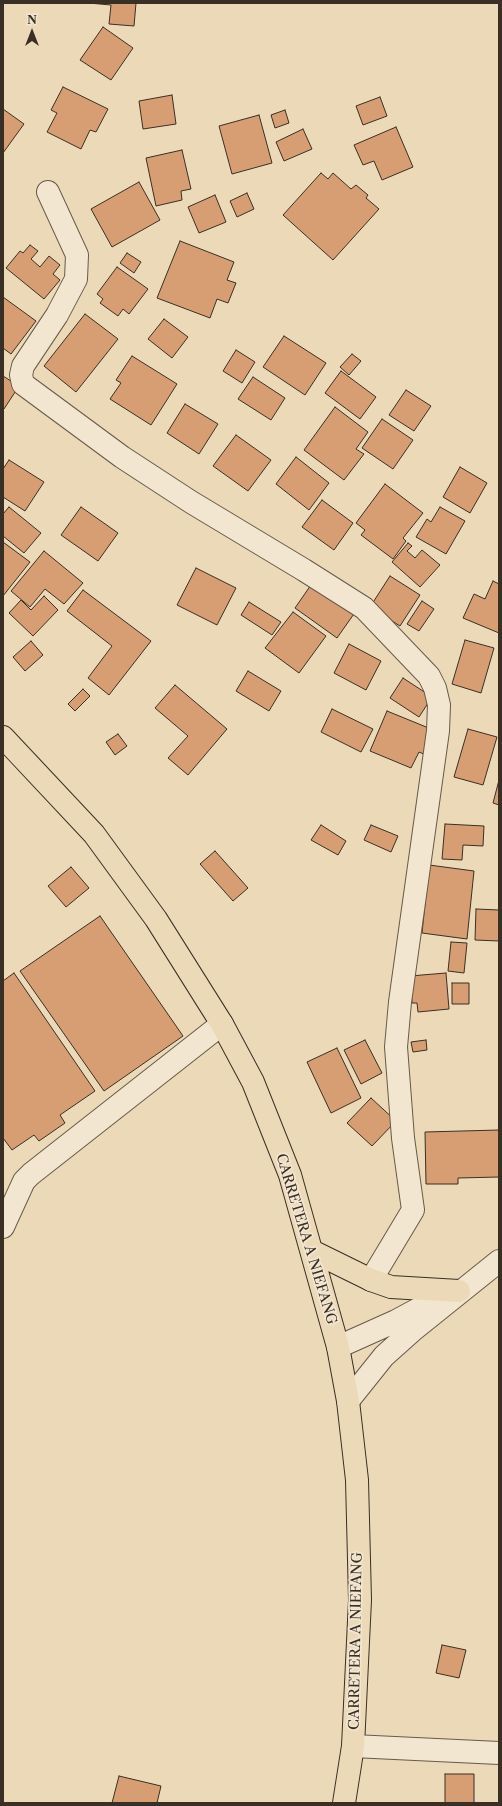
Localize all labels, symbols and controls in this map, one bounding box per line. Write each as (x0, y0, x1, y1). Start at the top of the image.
north arrow (12, 12, 52, 52)
text: N (27, 13, 37, 27)
street label: CARRETERA A NIEFANG (272, 1152, 340, 1326)
street label: CARRETERA A NIEFANG (346, 1552, 366, 1730)

